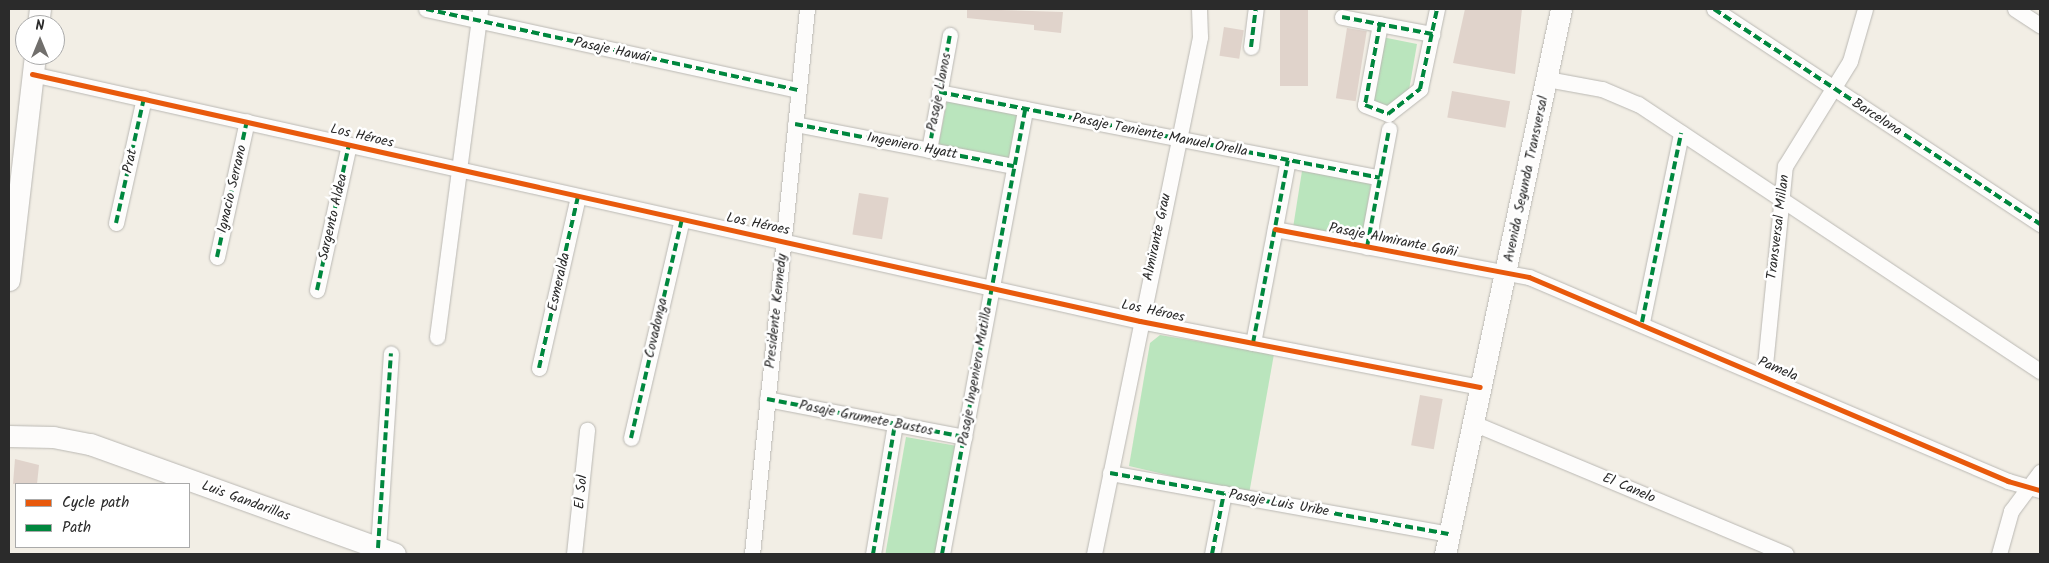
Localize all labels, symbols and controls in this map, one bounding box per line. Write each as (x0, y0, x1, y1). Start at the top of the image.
north arrow (15, 15, 65, 65)
text: N (36, 15, 44, 37)
street label: Pasaje Hawái (572, 34, 652, 66)
street label: Pasaje Llanos (923, 51, 955, 133)
street label: Avenida Segunda Transversal (1500, 94, 1552, 264)
street label: Barcelona (1849, 95, 1905, 139)
street label: Pasaje Teniente Manuel Orella (1071, 110, 1249, 160)
street label: Los Héroes (329, 121, 395, 151)
street label: Ingeniero Hyatt (865, 129, 959, 163)
street label: Ignacio Serrano (214, 143, 250, 235)
street label: Prat (119, 147, 141, 175)
street label: Sargento Aldea (315, 172, 351, 262)
street label: Transversal Millan (1763, 173, 1793, 281)
street label: Almirante Grau (1140, 192, 1174, 282)
street label: Los Héroes (725, 209, 791, 239)
street label: Pasaje Almirante Goñi (1327, 219, 1459, 261)
street label: Esmeralda (544, 251, 574, 313)
street label: Presidente Kennedy (762, 253, 790, 369)
street label: Covadonga (641, 296, 671, 360)
street label: Los Héroes (1120, 296, 1186, 326)
street label: Pasaje Ingeniero Mutilla (955, 305, 995, 447)
street label: Pamela (1756, 353, 1800, 385)
street label: Pasaje Grumete Bustos (798, 397, 934, 439)
street label: El Canelo (1600, 469, 1658, 507)
street label: El Sol (571, 474, 591, 510)
street label: Luis Gandarillas (200, 477, 292, 525)
legend (15, 483, 190, 548)
street label: Pasaje Luis Uribe (1228, 486, 1330, 520)
text: Cycle path (62, 491, 129, 515)
text: Path (62, 516, 91, 540)

